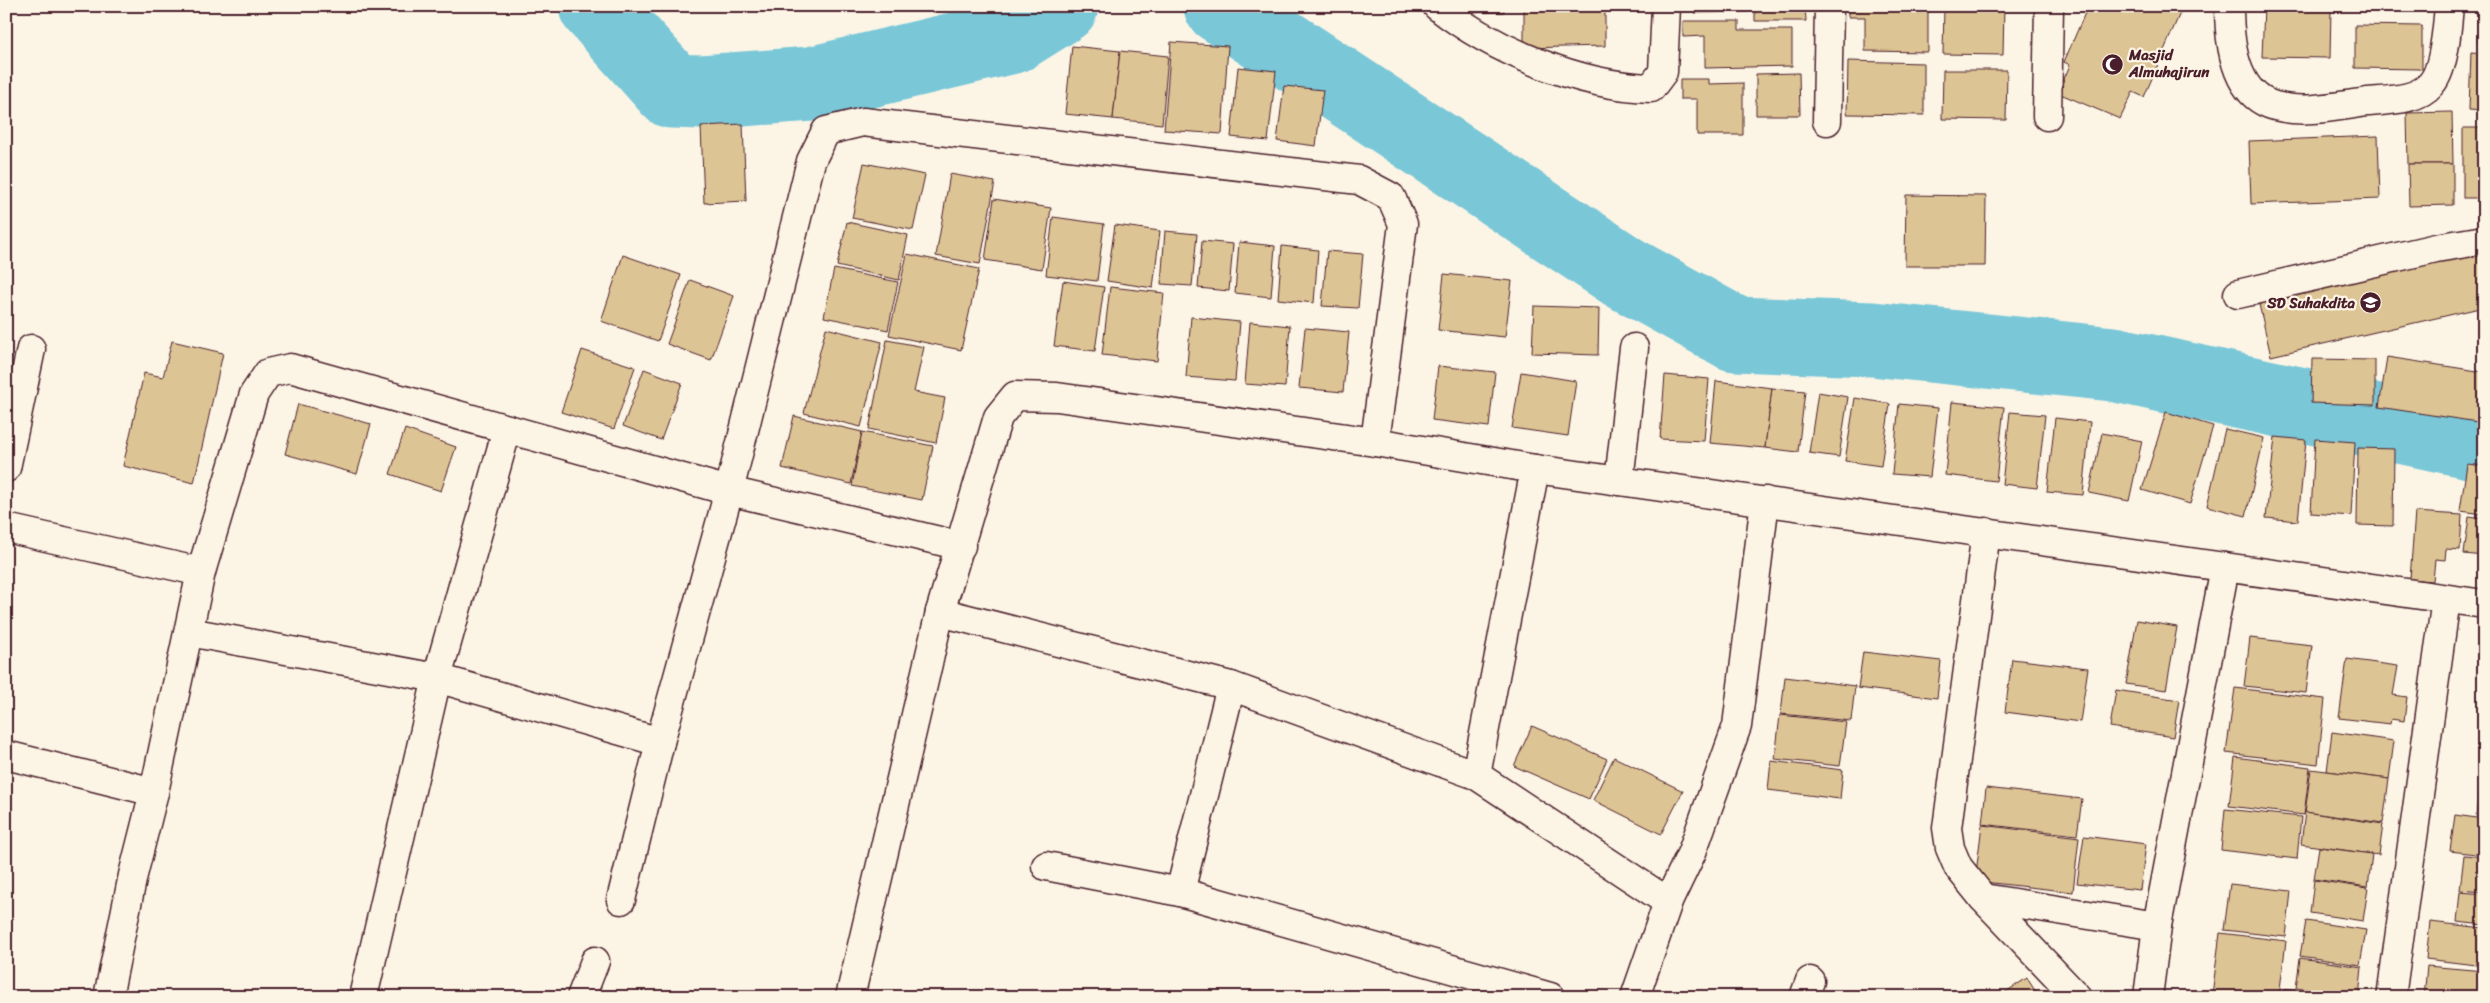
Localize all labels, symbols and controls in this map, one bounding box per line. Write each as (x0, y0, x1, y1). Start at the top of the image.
place label: Masjid Almuhajirun (2128, 42, 2210, 85)
mosque icon: Masjid Almuhajirun (2101, 52, 2125, 76)
place label: SD Suhakdita (2266, 290, 2355, 316)
school or university icon: SD Suhakdita (2359, 291, 2383, 315)

